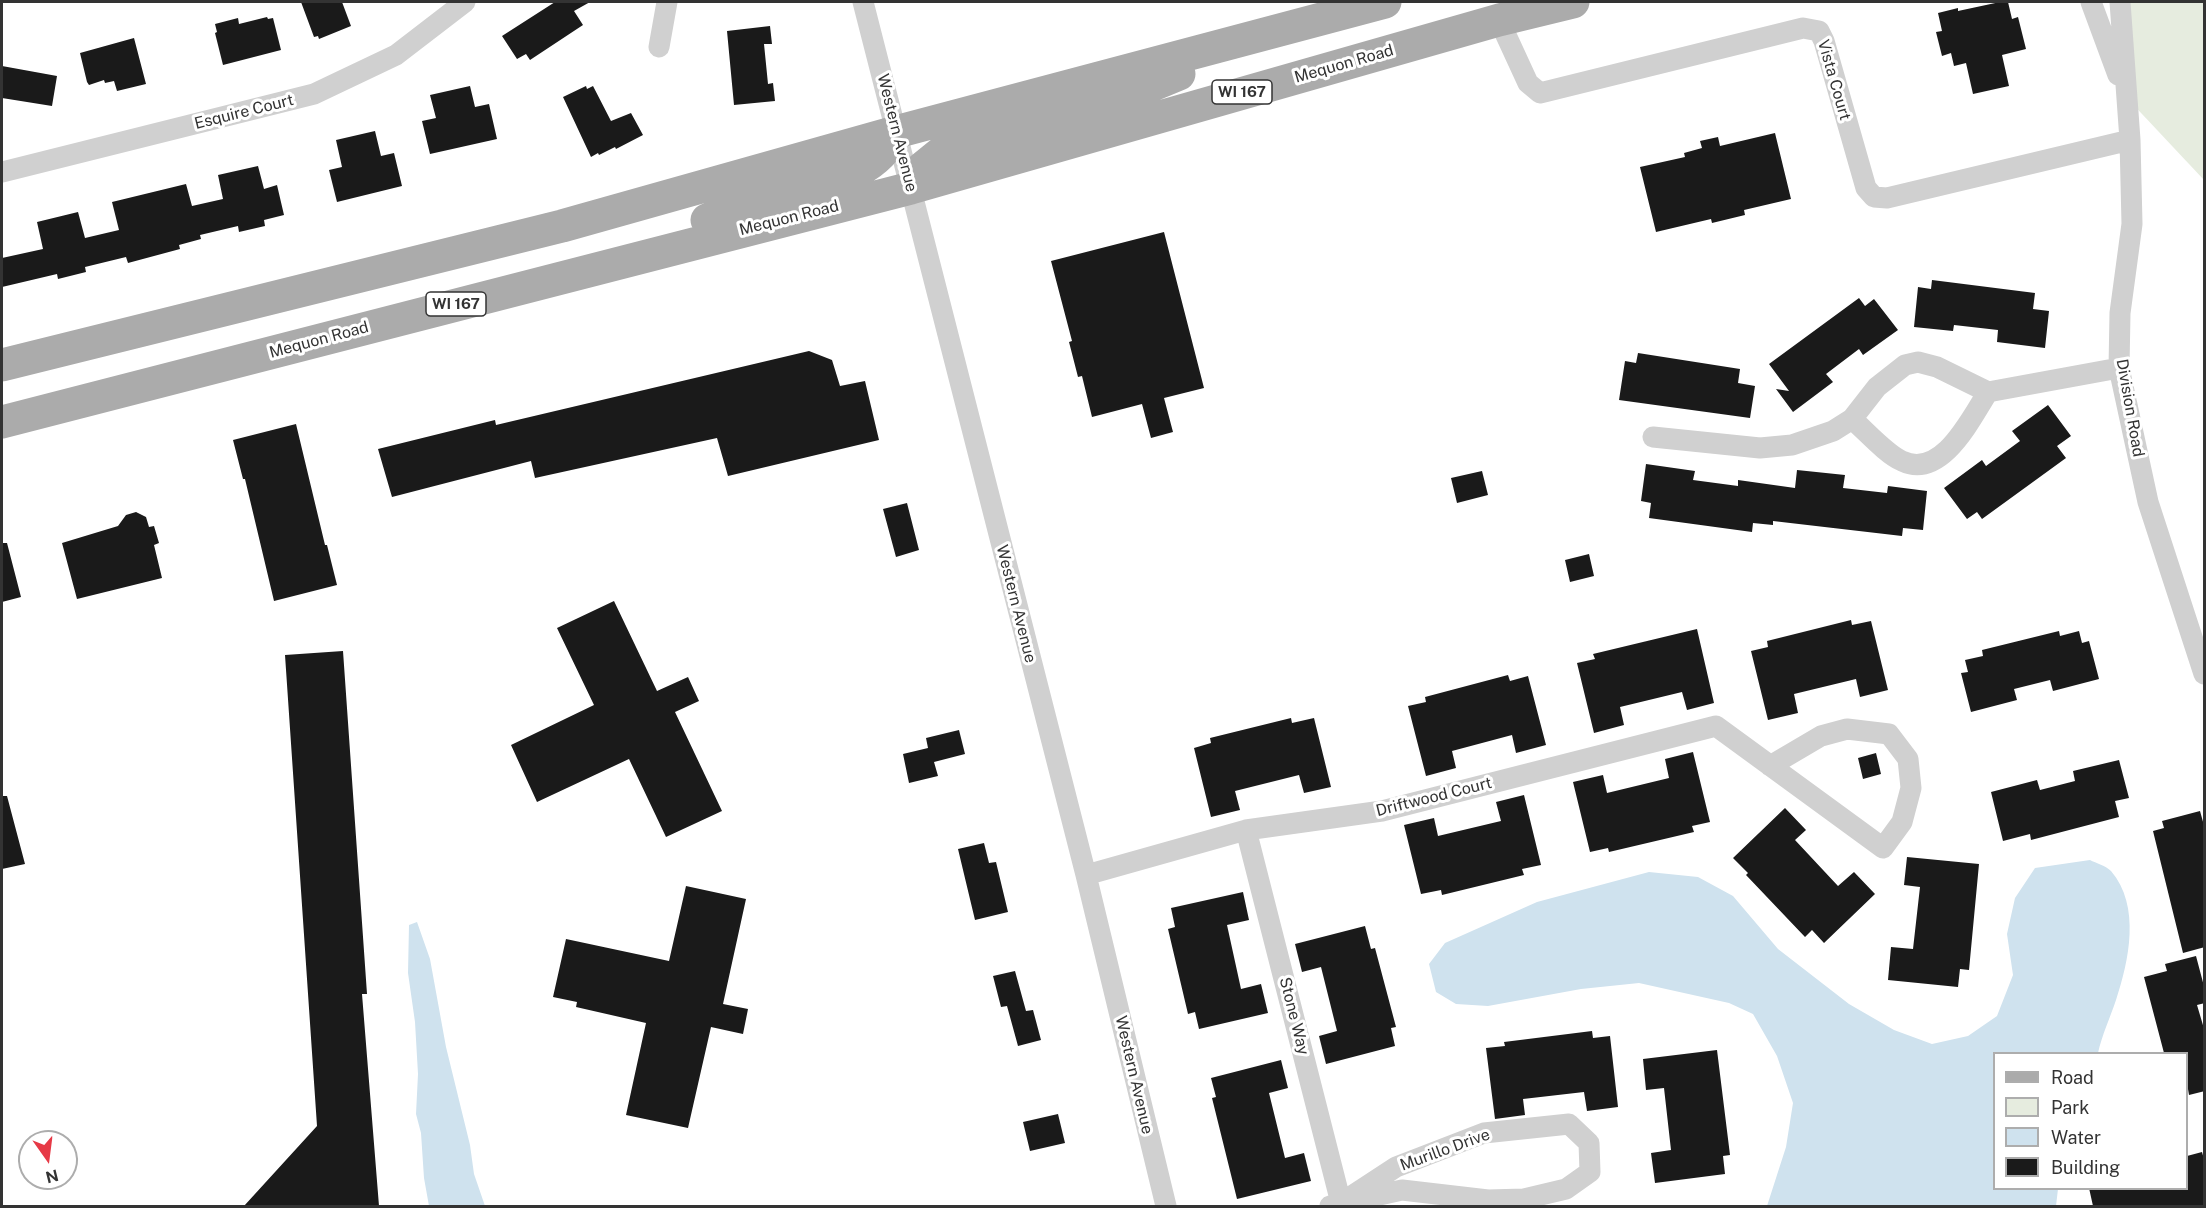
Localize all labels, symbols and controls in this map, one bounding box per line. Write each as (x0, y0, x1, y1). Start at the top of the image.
street label: Vista Court (1813, 37, 1855, 123)
street label: Mequon Road (1292, 41, 1396, 87)
street label: Western Avenue (873, 72, 921, 194)
road number: WI 167 (1212, 80, 1272, 104)
street label: Esquire Court (192, 90, 296, 134)
street label: Mequon Road (737, 196, 841, 240)
road number: WI 167 (426, 292, 486, 316)
street label: Mequon Road (267, 318, 371, 362)
street label: Division Road (2112, 357, 2148, 459)
street label: Western Avenue (992, 543, 1040, 665)
street label: Driftwood Court (1374, 773, 1494, 821)
street label: Stone Way (1275, 975, 1313, 1057)
street label: Western Avenue (1111, 1014, 1157, 1136)
legend (1993, 1052, 2188, 1190)
text: Road (2051, 1067, 2094, 1088)
text: Park (2051, 1097, 2089, 1118)
street label: Murillo Drive (1397, 1125, 1493, 1175)
text: Water (2051, 1127, 2101, 1148)
north arrow (18, 1130, 78, 1190)
text: Building (2051, 1157, 2120, 1178)
text: N (44, 1165, 60, 1187)

